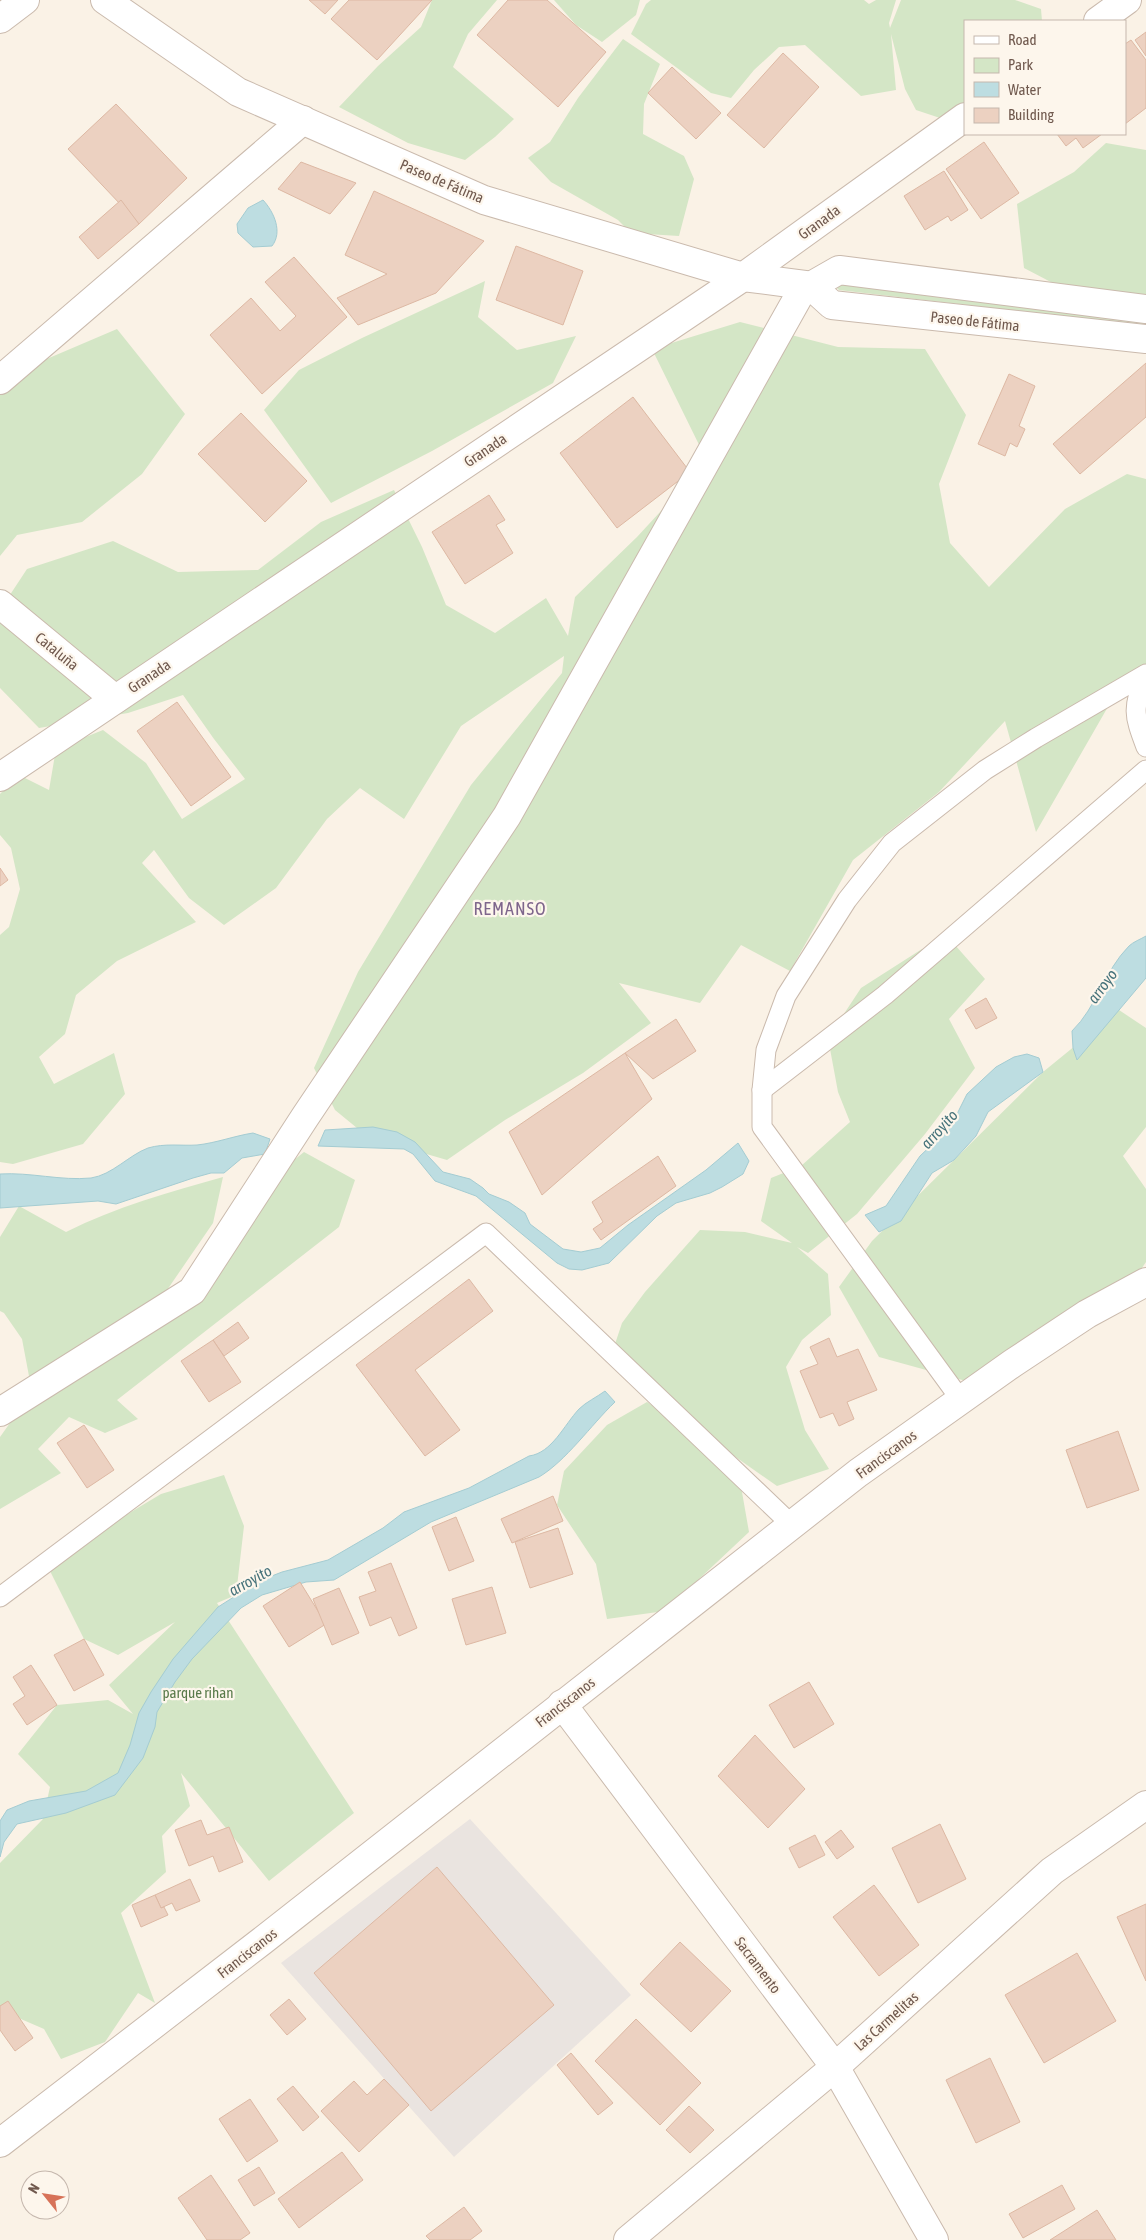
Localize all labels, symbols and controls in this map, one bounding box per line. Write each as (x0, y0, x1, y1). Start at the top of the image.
legend (964, 20, 1126, 135)
text: Road (1008, 31, 1037, 48)
text: Park (1008, 56, 1033, 73)
text: Water (1008, 81, 1041, 98)
text: Building (1008, 106, 1054, 123)
street label: Paseo de Fátima (398, 156, 486, 206)
street label: Granada (795, 201, 843, 243)
street label: Paseo de Fátima (930, 308, 1020, 334)
street label: Granada (461, 430, 509, 470)
street label: Cataluña (32, 629, 82, 674)
street label: Granada (125, 656, 173, 696)
district label: REMANSO (473, 898, 547, 919)
water label: arroyo (1083, 966, 1121, 1007)
water label: arroyito (917, 1106, 962, 1153)
street label: Franciscanos (852, 1426, 920, 1482)
water label: arroyito (226, 1561, 275, 1600)
street label: Franciscanos (532, 1674, 598, 1730)
park label: parque rihan (162, 1684, 234, 1701)
street label: Franciscanos (214, 1925, 280, 1981)
street label: Sacramento (731, 1934, 785, 1996)
street label: Las Carmelitas (851, 1988, 921, 2054)
north arrow (20, 2170, 70, 2220)
text: N (25, 2181, 43, 2196)

